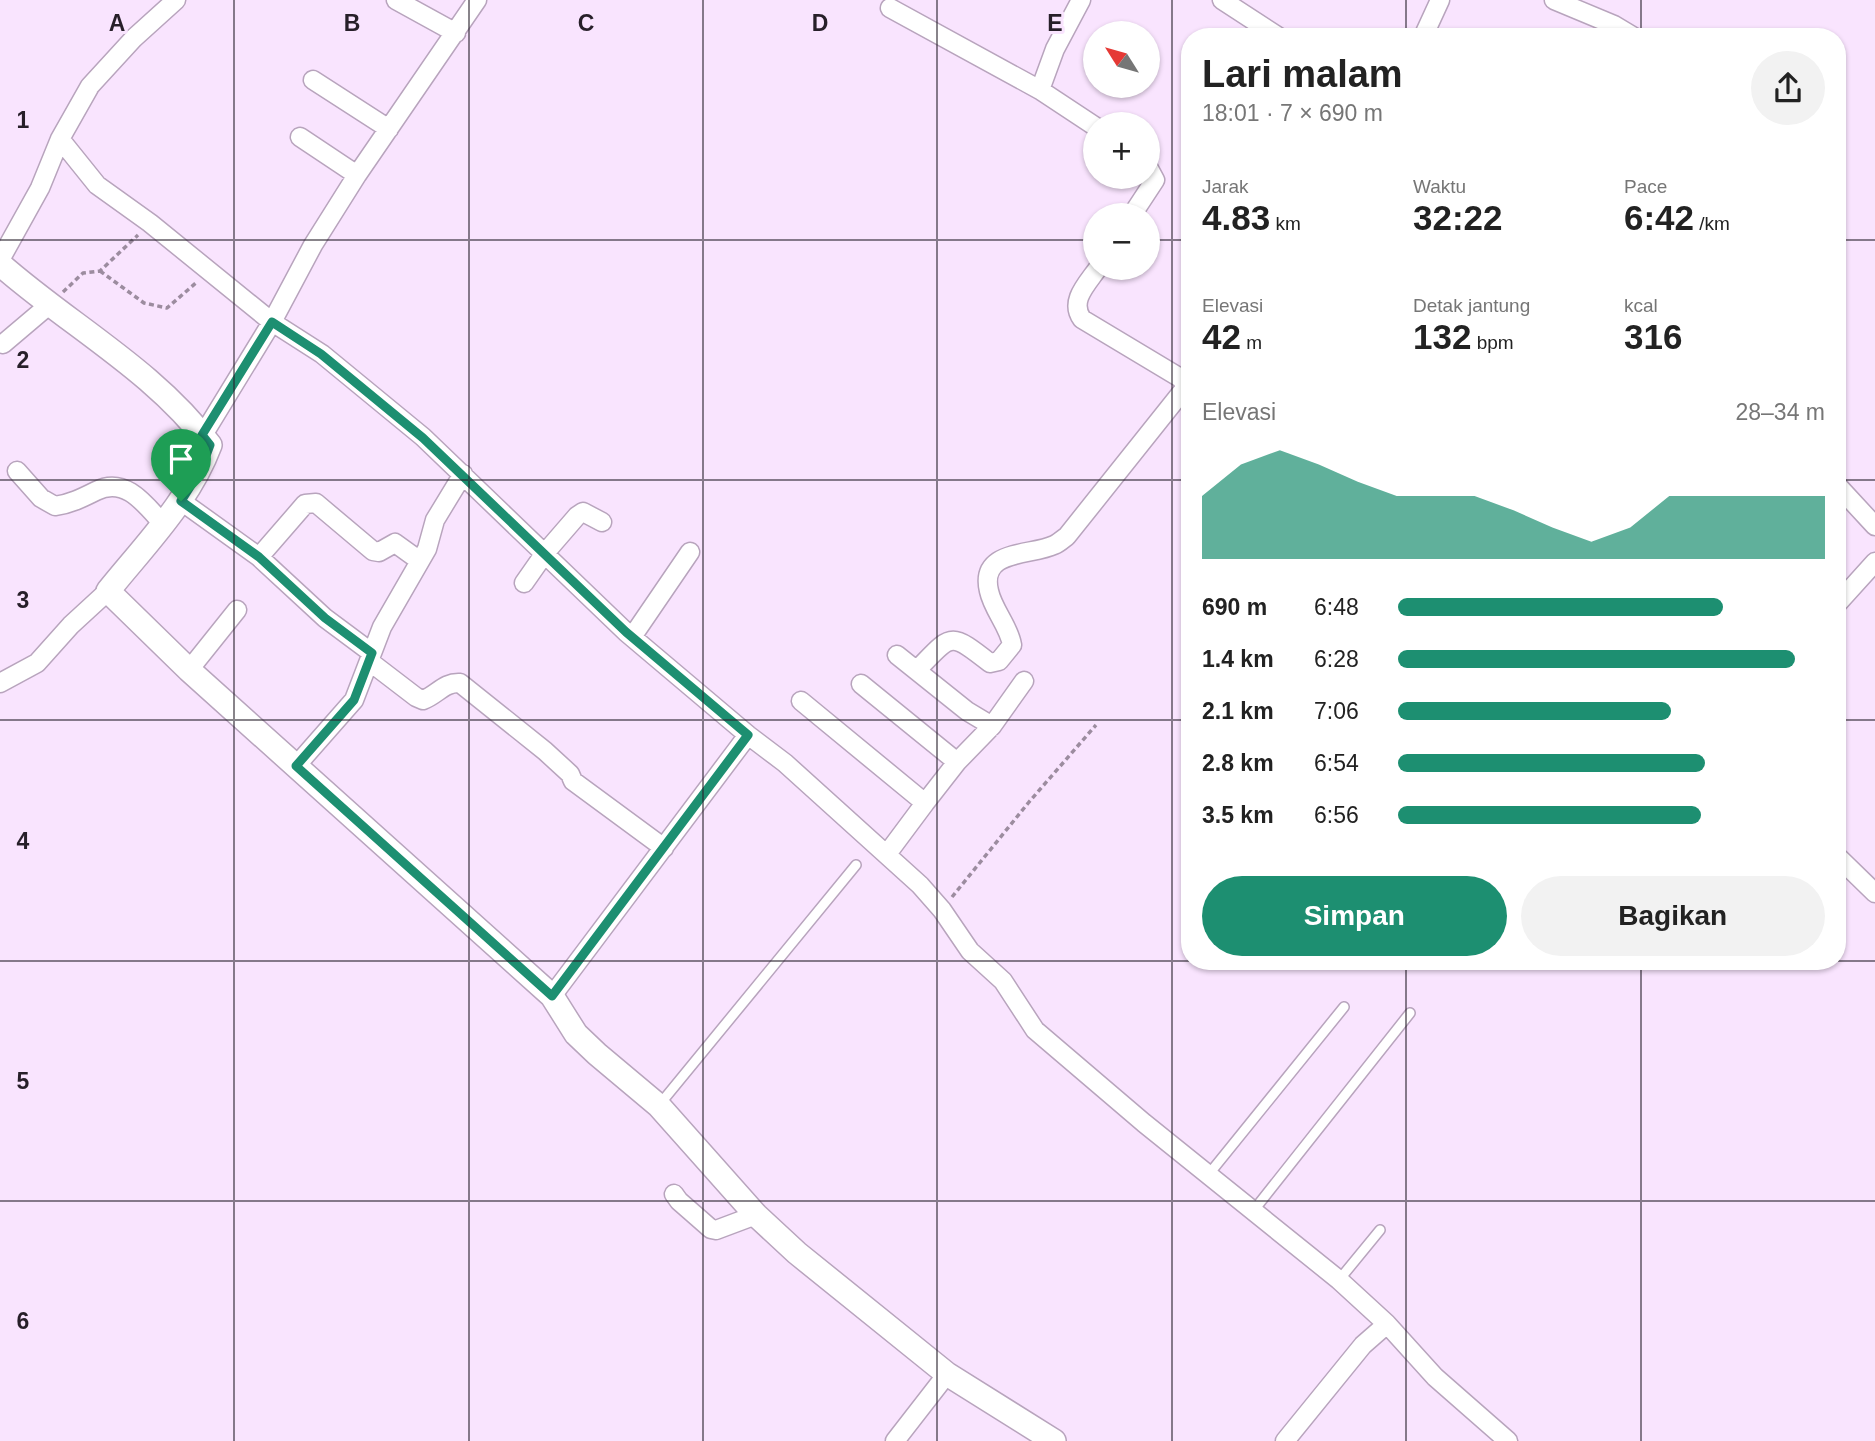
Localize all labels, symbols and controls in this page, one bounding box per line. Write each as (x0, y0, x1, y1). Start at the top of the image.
text: A (109, 10, 125, 36)
text: B (344, 10, 360, 36)
text: C (578, 10, 594, 36)
text: D (812, 10, 828, 36)
text: E (1047, 10, 1063, 36)
north arrow (1083, 21, 1160, 98)
map controls (1083, 21, 1160, 280)
button: share (1751, 51, 1825, 125)
text: Lari malam (1202, 53, 1403, 95)
text: 18:01 · 7 × 690 m (1202, 100, 1383, 126)
text: 1 (17, 107, 30, 133)
button: + (1083, 112, 1160, 189)
text: Jarak (1202, 176, 1248, 197)
text: Waktu (1413, 176, 1466, 197)
text: Pace (1624, 176, 1667, 197)
text: 4.83 (1202, 198, 1270, 237)
text: 32:22 (1413, 198, 1503, 237)
text: 6:42 (1624, 198, 1694, 237)
button: − (1083, 203, 1160, 280)
text: km (1270, 213, 1301, 234)
text: /km (1694, 213, 1730, 234)
text: Elevasi (1202, 295, 1263, 316)
text: Detak jantung (1413, 295, 1530, 316)
text: kcal (1624, 295, 1658, 316)
text: 42 (1202, 317, 1241, 356)
text: 132 (1413, 317, 1471, 356)
text: 316 (1624, 317, 1682, 356)
text: m (1241, 332, 1262, 353)
text: bpm (1471, 332, 1514, 353)
text: 2 (17, 347, 29, 373)
text: Elevasi (1202, 399, 1276, 425)
text: 28–34 m (1735, 399, 1825, 425)
pin (151, 429, 211, 501)
icon: arrive (162, 440, 200, 478)
text: 3 (17, 587, 29, 613)
text: 690 m (1202, 594, 1267, 620)
text: 6:48 (1314, 594, 1359, 620)
text: 1.4 km (1202, 646, 1274, 672)
text: 6:28 (1314, 646, 1359, 672)
text: 2.1 km (1202, 698, 1274, 724)
text: 7:06 (1314, 698, 1359, 724)
text: 2.8 km (1202, 750, 1274, 776)
text: 6:54 (1314, 750, 1359, 776)
text: 3.5 km (1202, 802, 1274, 828)
text: 6:56 (1314, 802, 1359, 828)
text: 4 (17, 828, 30, 854)
button: Simpan (1202, 876, 1507, 956)
button: Bagikan (1521, 876, 1825, 956)
text: 5 (17, 1068, 30, 1094)
text: 6 (17, 1308, 29, 1334)

